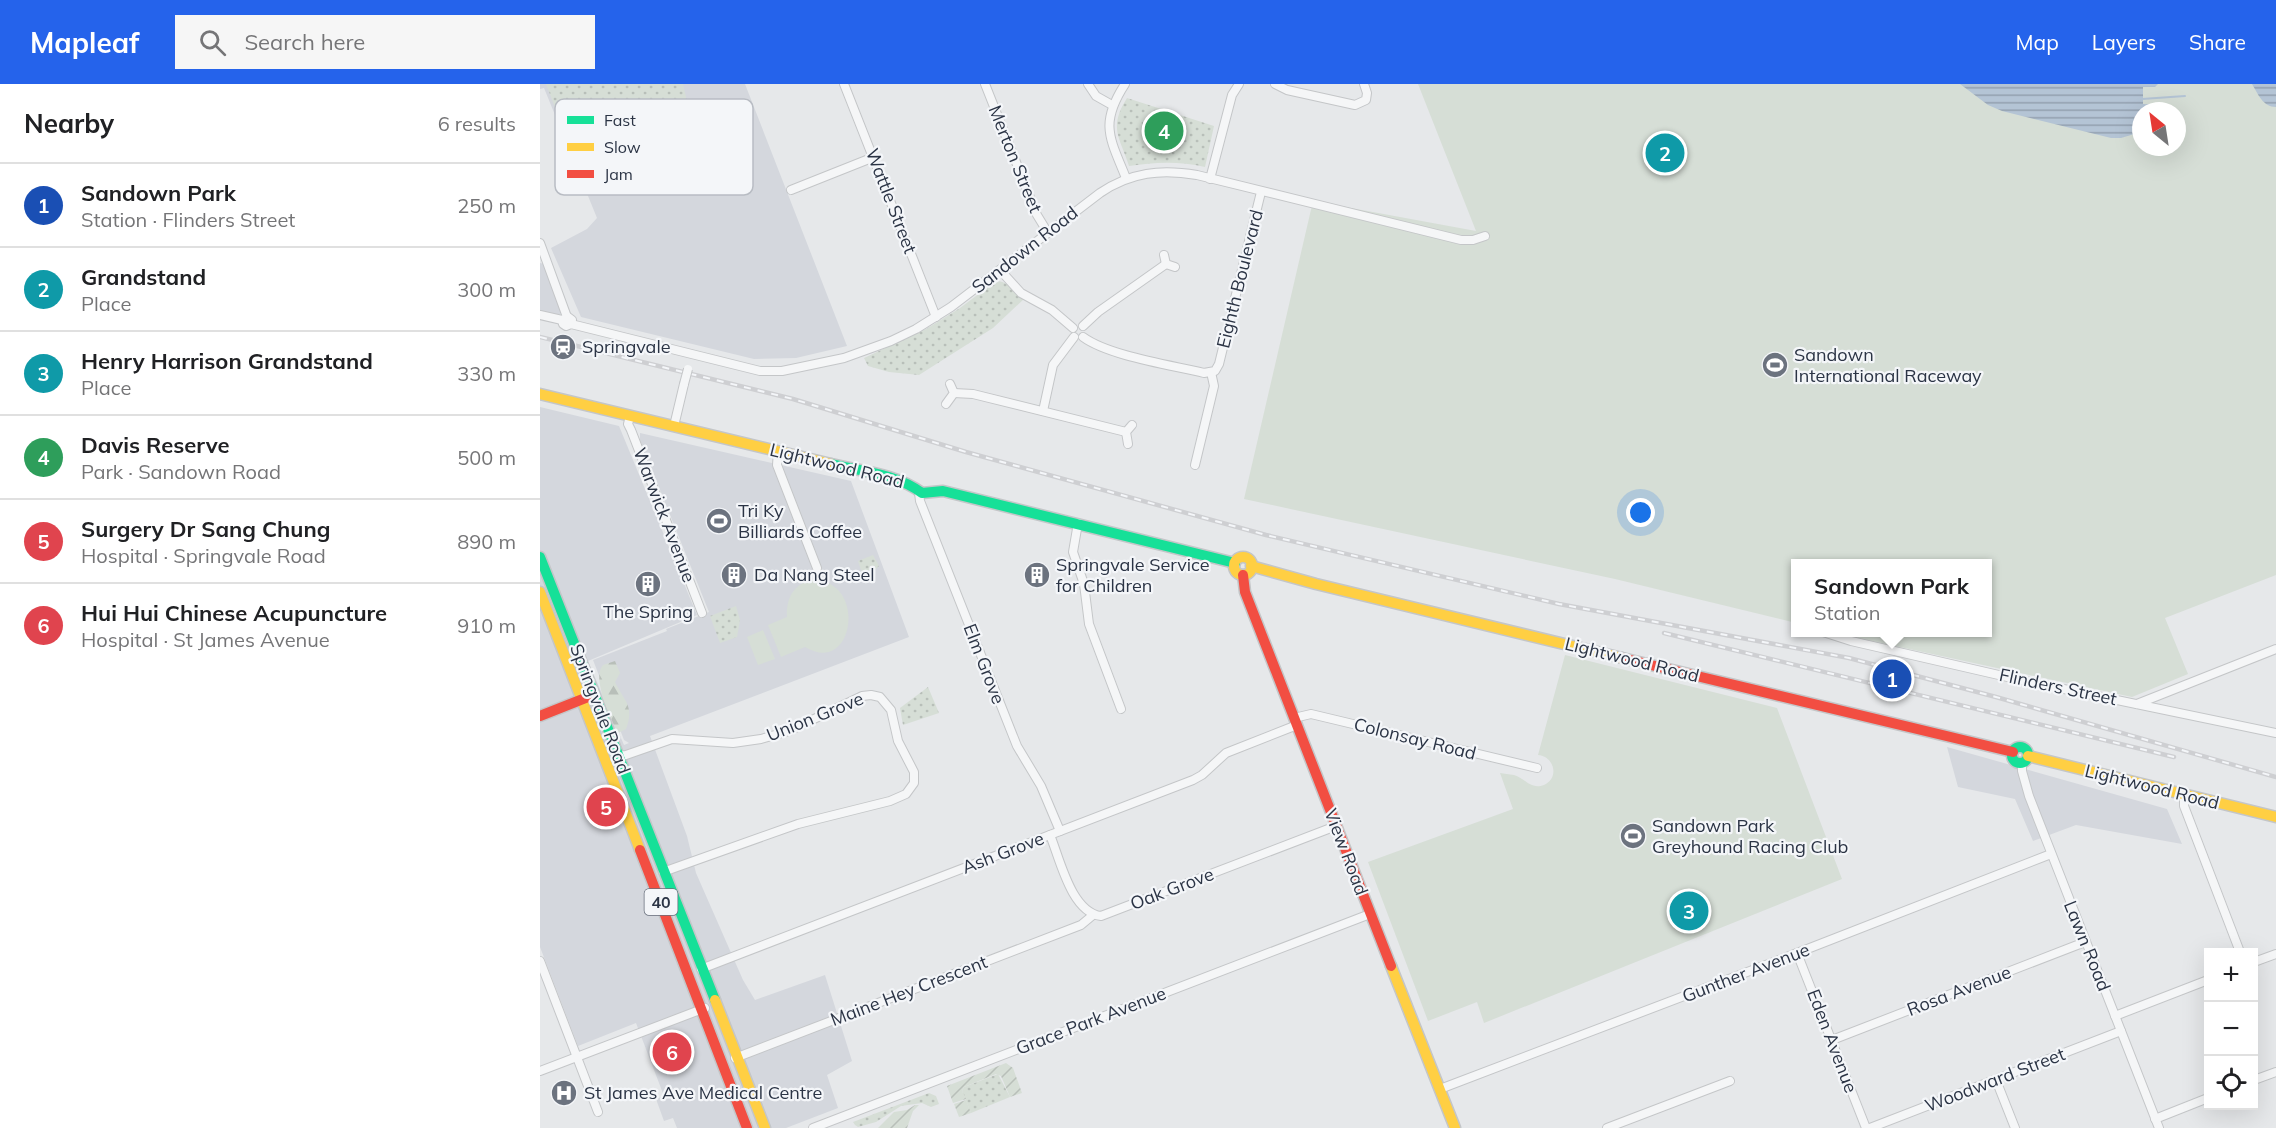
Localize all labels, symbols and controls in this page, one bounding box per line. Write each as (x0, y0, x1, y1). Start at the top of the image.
search box (175, 15, 595, 69)
text: Mapleaf (30, 25, 139, 60)
icon: search (196, 26, 229, 59)
text: Search here (244, 28, 365, 56)
text: Map (2016, 29, 2059, 55)
text: Layers (2092, 29, 2156, 55)
text: Share (2189, 29, 2246, 55)
legend (555, 99, 753, 195)
street label: Merton Street (983, 102, 1047, 216)
north arrow (2132, 102, 2186, 156)
text: Nearby (24, 107, 114, 140)
pin: 4 (1144, 108, 1184, 154)
text: Fast (604, 110, 636, 130)
text: 6 results (438, 111, 516, 136)
pin: 2 (1646, 130, 1684, 176)
text: Slow (604, 137, 641, 157)
street label: Wattle Street (861, 145, 922, 257)
text: Jam (604, 164, 633, 184)
text: Sandown Park (81, 179, 236, 207)
text: 1 (38, 193, 50, 218)
text: 250 m (457, 193, 516, 218)
street label: Sandown Road (967, 201, 1082, 298)
text: Station · Flinders Street (81, 207, 295, 232)
street label: Eighth Boulevard (1211, 207, 1268, 351)
text: Grandstand (81, 263, 206, 291)
text: 2 (38, 277, 50, 302)
text: 300 m (457, 277, 516, 302)
text: Place (81, 291, 131, 316)
station icon: Springvale (548, 332, 578, 362)
place label: Springvale (582, 335, 671, 358)
place label: Sandown International Raceway (1794, 343, 1982, 387)
text: Henry Harrison Grandstand (81, 347, 373, 375)
sports icon: Sandown International Raceway (1760, 350, 1790, 380)
text: 3 (38, 361, 50, 386)
text: 330 m (457, 361, 516, 386)
text: Place (81, 375, 131, 400)
text: Davis Reserve (81, 431, 229, 459)
street label: Lightwood Road (768, 438, 907, 493)
street label: Warwick Avenue (628, 444, 701, 585)
text: 4 (38, 445, 50, 470)
text: 500 m (457, 445, 516, 470)
text: Park · Sandown Road (81, 459, 281, 484)
your location (1626, 498, 1655, 527)
place label: Tri Ky Billiards Coffee (738, 499, 862, 543)
sports icon: Tri Ky Billiards Coffee (704, 506, 734, 536)
text: Surgery Dr Sang Chung (81, 515, 330, 543)
text: 5 (38, 529, 50, 554)
text: 890 m (457, 529, 516, 554)
text: Hospital · Springvale Road (81, 543, 326, 568)
place label: Springvale Service for Children (1056, 553, 1210, 597)
popup (1791, 559, 1992, 637)
building icon: Da Nang Steel (719, 560, 749, 590)
building icon: Springvale Service for Children (1022, 560, 1052, 590)
place label: Da Nang Steel (754, 563, 875, 586)
building icon: The Spring (633, 569, 663, 599)
text: Sandown Park (1814, 572, 1969, 600)
text: Hui Hui Chinese Acupuncture (81, 599, 387, 627)
place label: The Spring (603, 600, 693, 623)
text: Station (1814, 600, 1880, 625)
text: 6 (38, 613, 50, 638)
text: 910 m (457, 613, 516, 638)
street label: Elm Grove (959, 620, 1010, 707)
text: Hospital · St James Avenue (81, 627, 330, 652)
street label: Lightwood Road (1563, 632, 1702, 687)
street label: Springvale Road (565, 641, 636, 777)
pin: 1 (1872, 656, 1912, 702)
street label: Flinders Street (1997, 663, 2119, 710)
street label: Union Grove (763, 687, 867, 746)
street label: Colonsay Road (1352, 712, 1479, 765)
street label: Lightwood Road (2083, 759, 2222, 814)
pin: 5 (586, 784, 626, 830)
street label: View Road (1319, 805, 1374, 898)
place label: Sandown Park Greyhound Racing Club (1652, 814, 1848, 858)
sports icon: Sandown Park Greyhound Racing Club (1618, 821, 1648, 851)
street label: Ash Grove (958, 826, 1047, 879)
street label: Oak Grove (1127, 862, 1217, 915)
pin: 3 (1670, 888, 1708, 934)
road number: 40 (644, 889, 678, 915)
street label: Lawn Road (2059, 897, 2116, 994)
street label: Gunther Avenue (1679, 938, 1813, 1007)
map controls (2204, 948, 2258, 1110)
button: + (2204, 948, 2258, 1002)
street label: Maine Hey Crescent (827, 950, 990, 1031)
street label: Rosa Avenue (1904, 960, 2014, 1021)
street label: Grace Park Avenue (1013, 981, 1169, 1060)
street label: Eden Avenue (1802, 986, 1863, 1096)
button: − (2204, 1002, 2258, 1056)
pin: 6 (652, 1030, 692, 1074)
street label: Woodward Street (1921, 1042, 2068, 1117)
button: locate (2204, 1056, 2258, 1110)
hospital icon: St James Ave Medical Centre (549, 1078, 579, 1108)
place label: St James Ave Medical Centre (584, 1081, 822, 1104)

